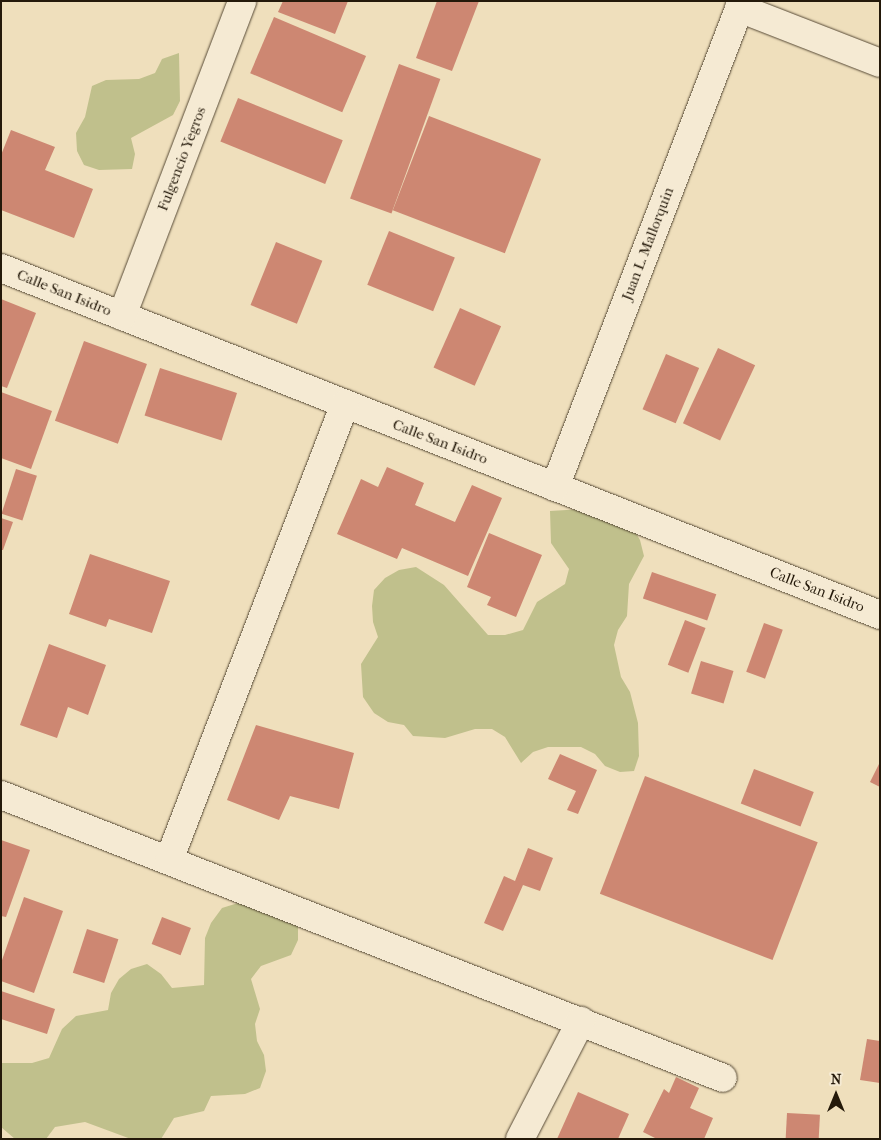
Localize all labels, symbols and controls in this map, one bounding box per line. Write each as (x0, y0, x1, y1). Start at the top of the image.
street label: Fulgencio Yegros (154, 104, 210, 214)
street label: Juan L. Mallorquin (618, 185, 678, 303)
street label: Calle San Isidro (14, 266, 114, 320)
street label: Calle San Isidro (390, 416, 490, 468)
street label: Calle San Isidro (767, 564, 867, 616)
north arrow (811, 1070, 861, 1120)
text: N (831, 1071, 841, 1088)

